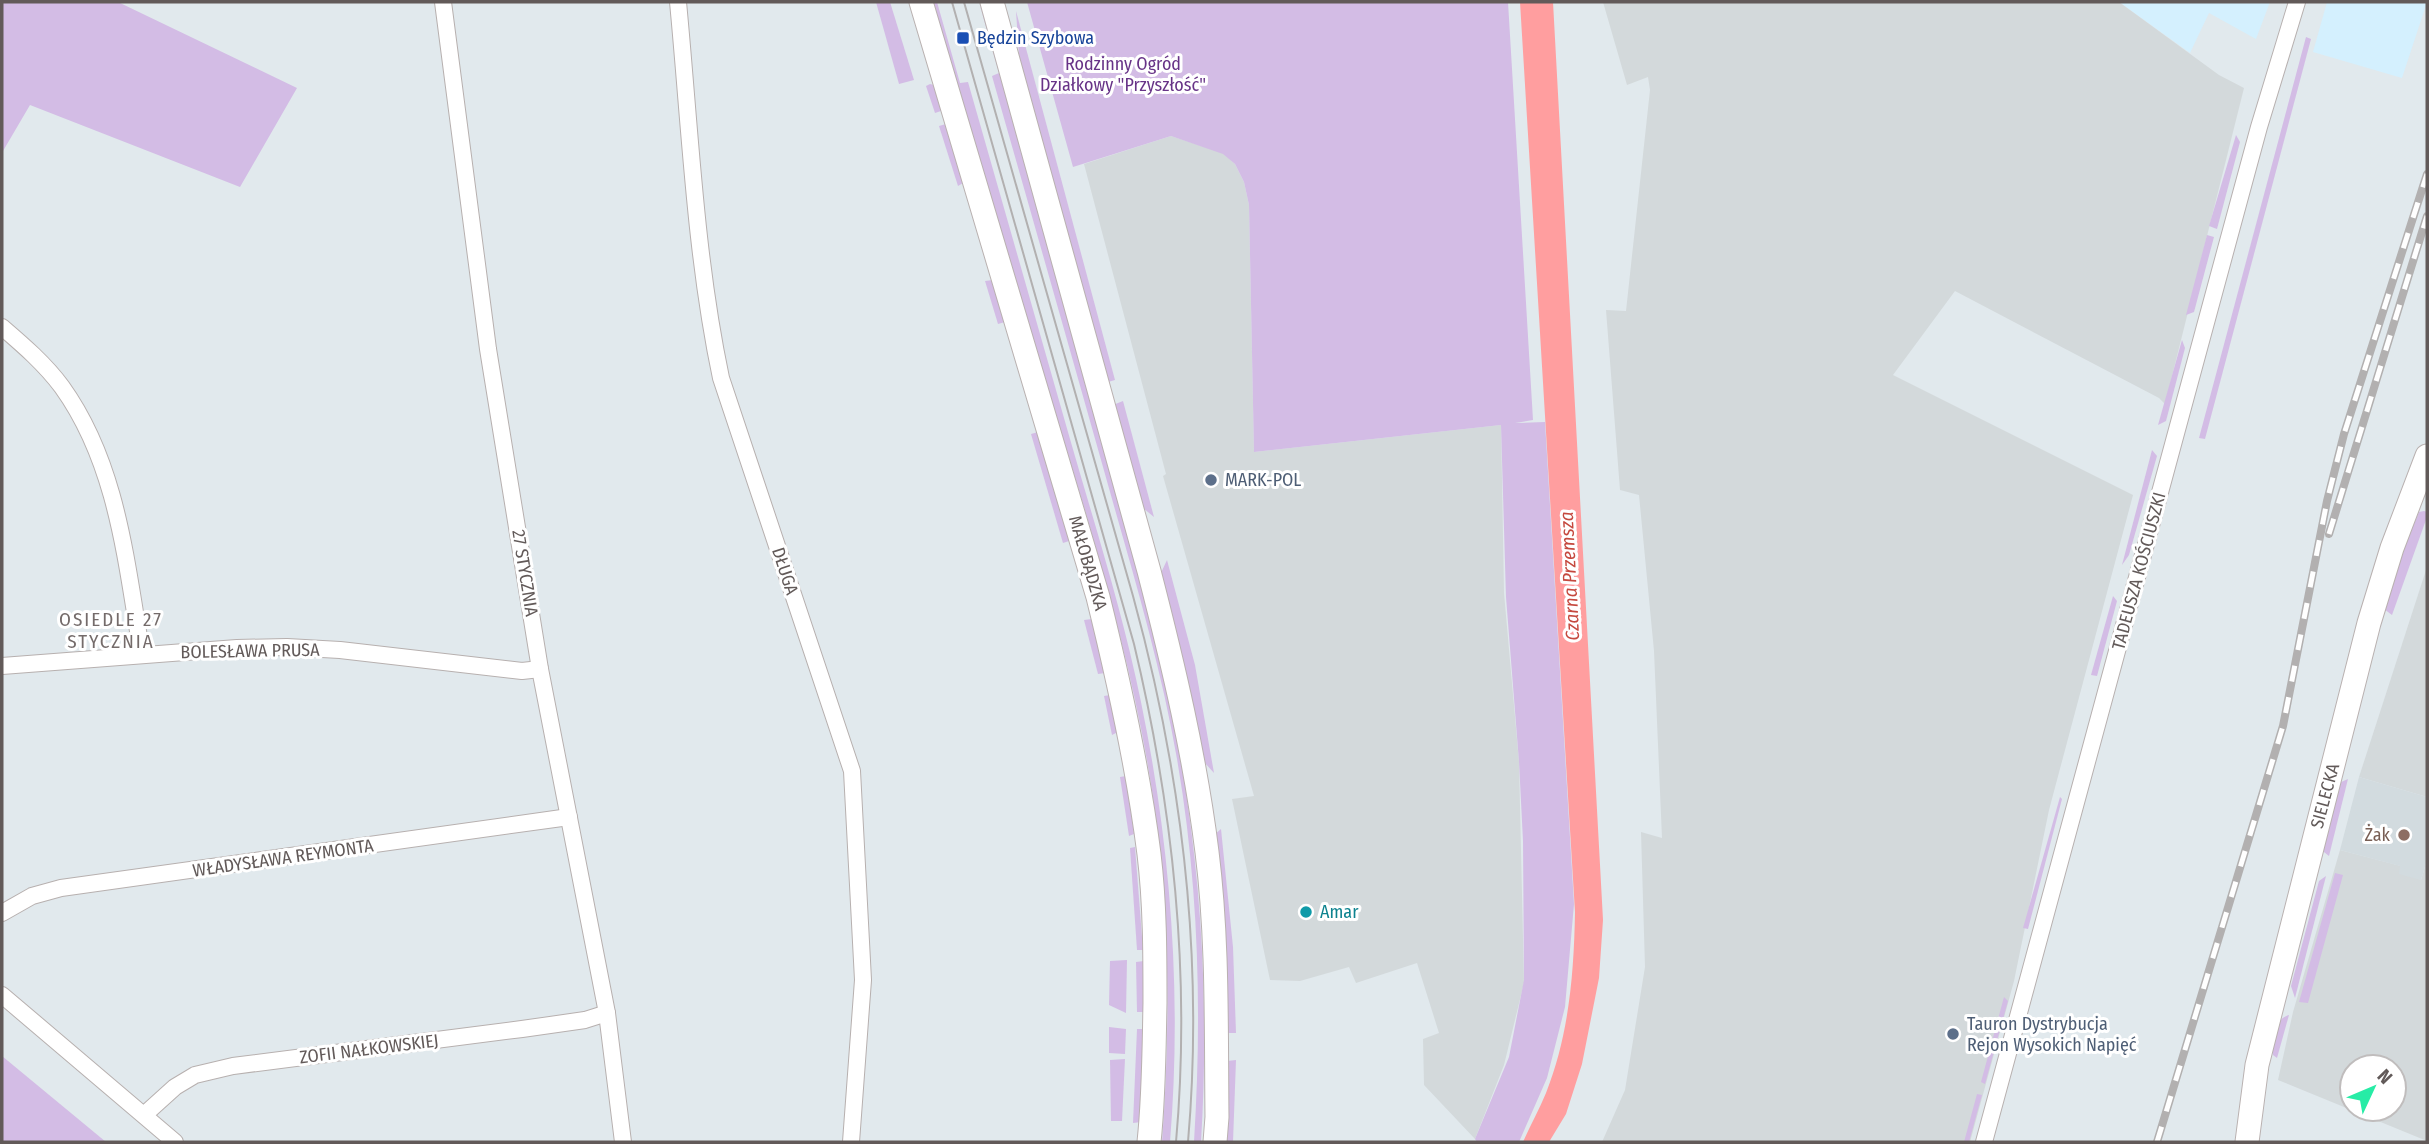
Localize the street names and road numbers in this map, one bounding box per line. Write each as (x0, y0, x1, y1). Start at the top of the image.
street label: TADEUSZA KOŚCIUSZKI (2107, 490, 2171, 652)
street label: MAŁOBĄDZKA (1064, 513, 1112, 614)
street label: 27 STYCZNIA (507, 528, 543, 618)
street label: DŁUGA (767, 544, 803, 598)
street label: BOLESŁAWA PRUSA (180, 639, 320, 663)
street label: SIELECKA (2306, 761, 2344, 831)
street label: WŁADYSŁAWA REYMONTA (191, 834, 375, 882)
street label: ZOFII NAŁKOWSKIEJ (298, 1030, 440, 1068)

